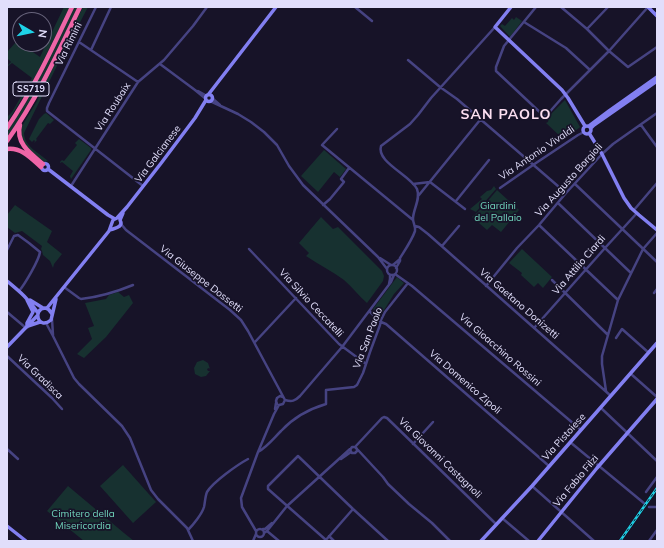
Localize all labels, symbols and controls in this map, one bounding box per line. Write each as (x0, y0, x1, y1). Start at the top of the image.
north arrow (12, 12, 52, 52)
street label: Via Rimini (53, 20, 85, 68)
text: N (35, 29, 50, 39)
street label: Via Roubaix (93, 80, 133, 134)
road number: SS719 (13, 82, 49, 96)
district label: SAN PAOLO (461, 107, 551, 123)
street label: Via Galcianese (133, 123, 183, 185)
street label: Via Antonio Vivaldi (497, 123, 577, 183)
street label: Via Augusto Borgioli (533, 141, 605, 219)
park label: Giardini del Pallaio (474, 200, 522, 224)
street label: Via Attilio Ciardi (550, 233, 608, 297)
street label: Via Giuseppe Dossetti (157, 243, 245, 315)
street label: Via Silvio Ceccatelli (276, 266, 346, 340)
street label: Via Gaetano Donizetti (477, 266, 561, 342)
street label: Via San Paolo (351, 306, 385, 370)
street label: Via Gioacchino Rossini (457, 311, 543, 389)
street label: Via Domenico Zipoli (427, 347, 503, 417)
street label: Via Gradisca (15, 352, 65, 402)
street label: Via Pistoiese (540, 411, 588, 463)
street label: Via Giovanni Castagnoli (396, 415, 484, 501)
street label: Via Fabio Filzi (551, 453, 601, 509)
park label: Cimitero della Misericordia (51, 508, 115, 532)

